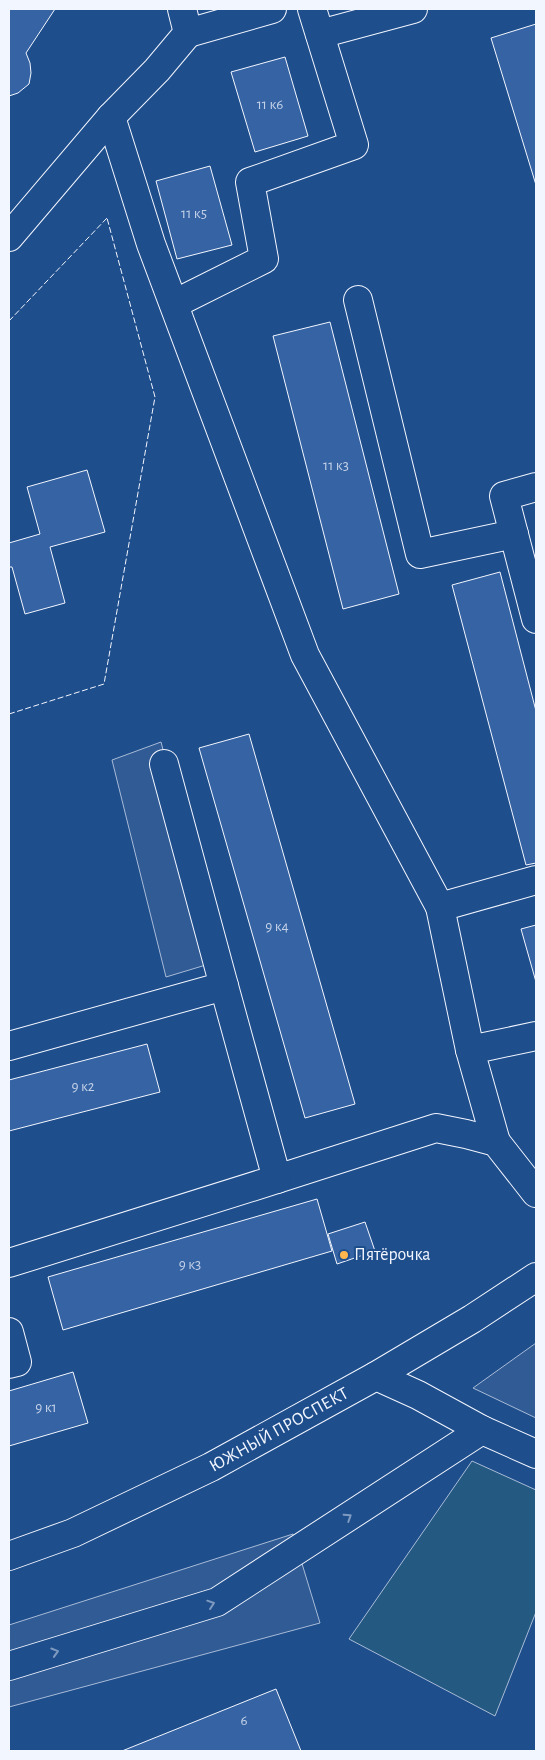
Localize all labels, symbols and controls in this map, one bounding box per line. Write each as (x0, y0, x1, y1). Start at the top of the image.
house number: 11 к6 (257, 97, 283, 112)
house number: 11 к5 (181, 206, 207, 221)
house number: 11 к3 (323, 458, 349, 473)
house number: 9 к4 (265, 919, 289, 934)
house number: 9 к2 (71, 1079, 95, 1094)
place label: Пятёрочка (354, 1246, 431, 1264)
marker: Пятёрочка (338, 1249, 350, 1261)
house number: 9 к3 (179, 1257, 201, 1272)
street label: ЮЖНЫЙ ПРОСПЕКТ (205, 1382, 352, 1476)
house number: 9 к1 (35, 1400, 57, 1415)
one-way arrow (343, 1514, 352, 1524)
one-way arrow (206, 1600, 214, 1610)
one-way arrow (51, 1647, 59, 1657)
house number: 6 (240, 1713, 248, 1728)

